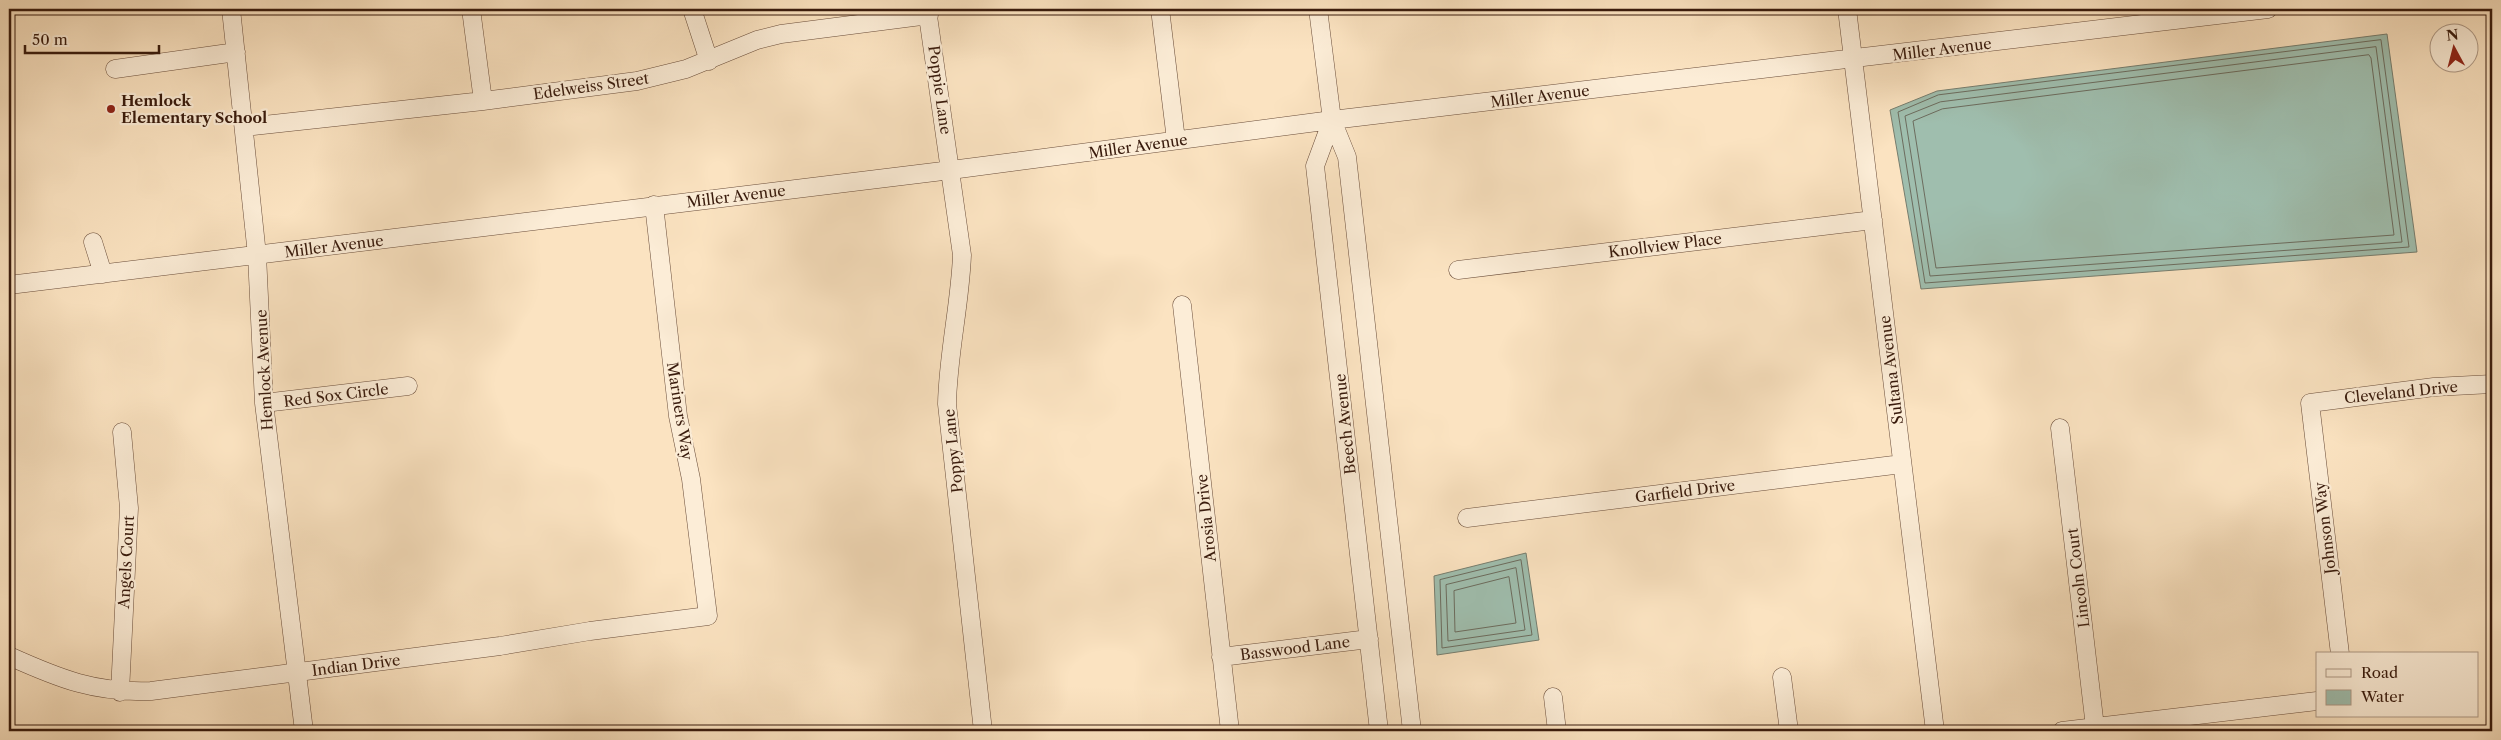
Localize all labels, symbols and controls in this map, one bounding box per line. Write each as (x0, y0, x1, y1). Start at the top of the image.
scale bar (25, 22, 159, 54)
north arrow (2428, 22, 2478, 72)
text: N (2445, 25, 2460, 45)
text: 50 m (32, 30, 68, 49)
street label: Miller Avenue (1891, 33, 1993, 65)
street label: Poppie Lane (924, 44, 956, 136)
street label: Edelweiss Street (532, 68, 651, 104)
street label: Miller Avenue (1489, 80, 1591, 112)
place label: Hemlock Elementary School (121, 91, 267, 127)
marker: Hemlock Elementary School (105, 103, 117, 115)
street label: Miller Avenue (1087, 130, 1189, 162)
street label: Miller Avenue (685, 180, 787, 212)
street label: Knollview Place (1607, 229, 1723, 261)
street label: Miller Avenue (283, 230, 385, 262)
street label: Hemlock Avenue (251, 309, 277, 431)
street label: Sultana Avenue (1875, 314, 1907, 426)
street label: Mariners Way (663, 361, 697, 462)
street label: Beech Avenue (1330, 373, 1360, 475)
street label: Cleveland Drive (2343, 377, 2459, 407)
street label: Red Sox Circle (282, 379, 390, 411)
street label: Poppy Lane (939, 408, 967, 494)
street label: Arosia Drive (1192, 473, 1220, 564)
street label: Garfield Drive (1634, 475, 1736, 507)
street label: Johnson Way (2310, 480, 2340, 577)
street label: Angels Court (114, 514, 138, 610)
street label: Lincoln Court (2062, 526, 2094, 629)
street label: Basswood Lane (1239, 632, 1351, 664)
street label: Indian Drive (311, 650, 401, 680)
legend (2316, 652, 2478, 718)
text: Road (2361, 663, 2398, 682)
text: Water (2360, 687, 2405, 706)

